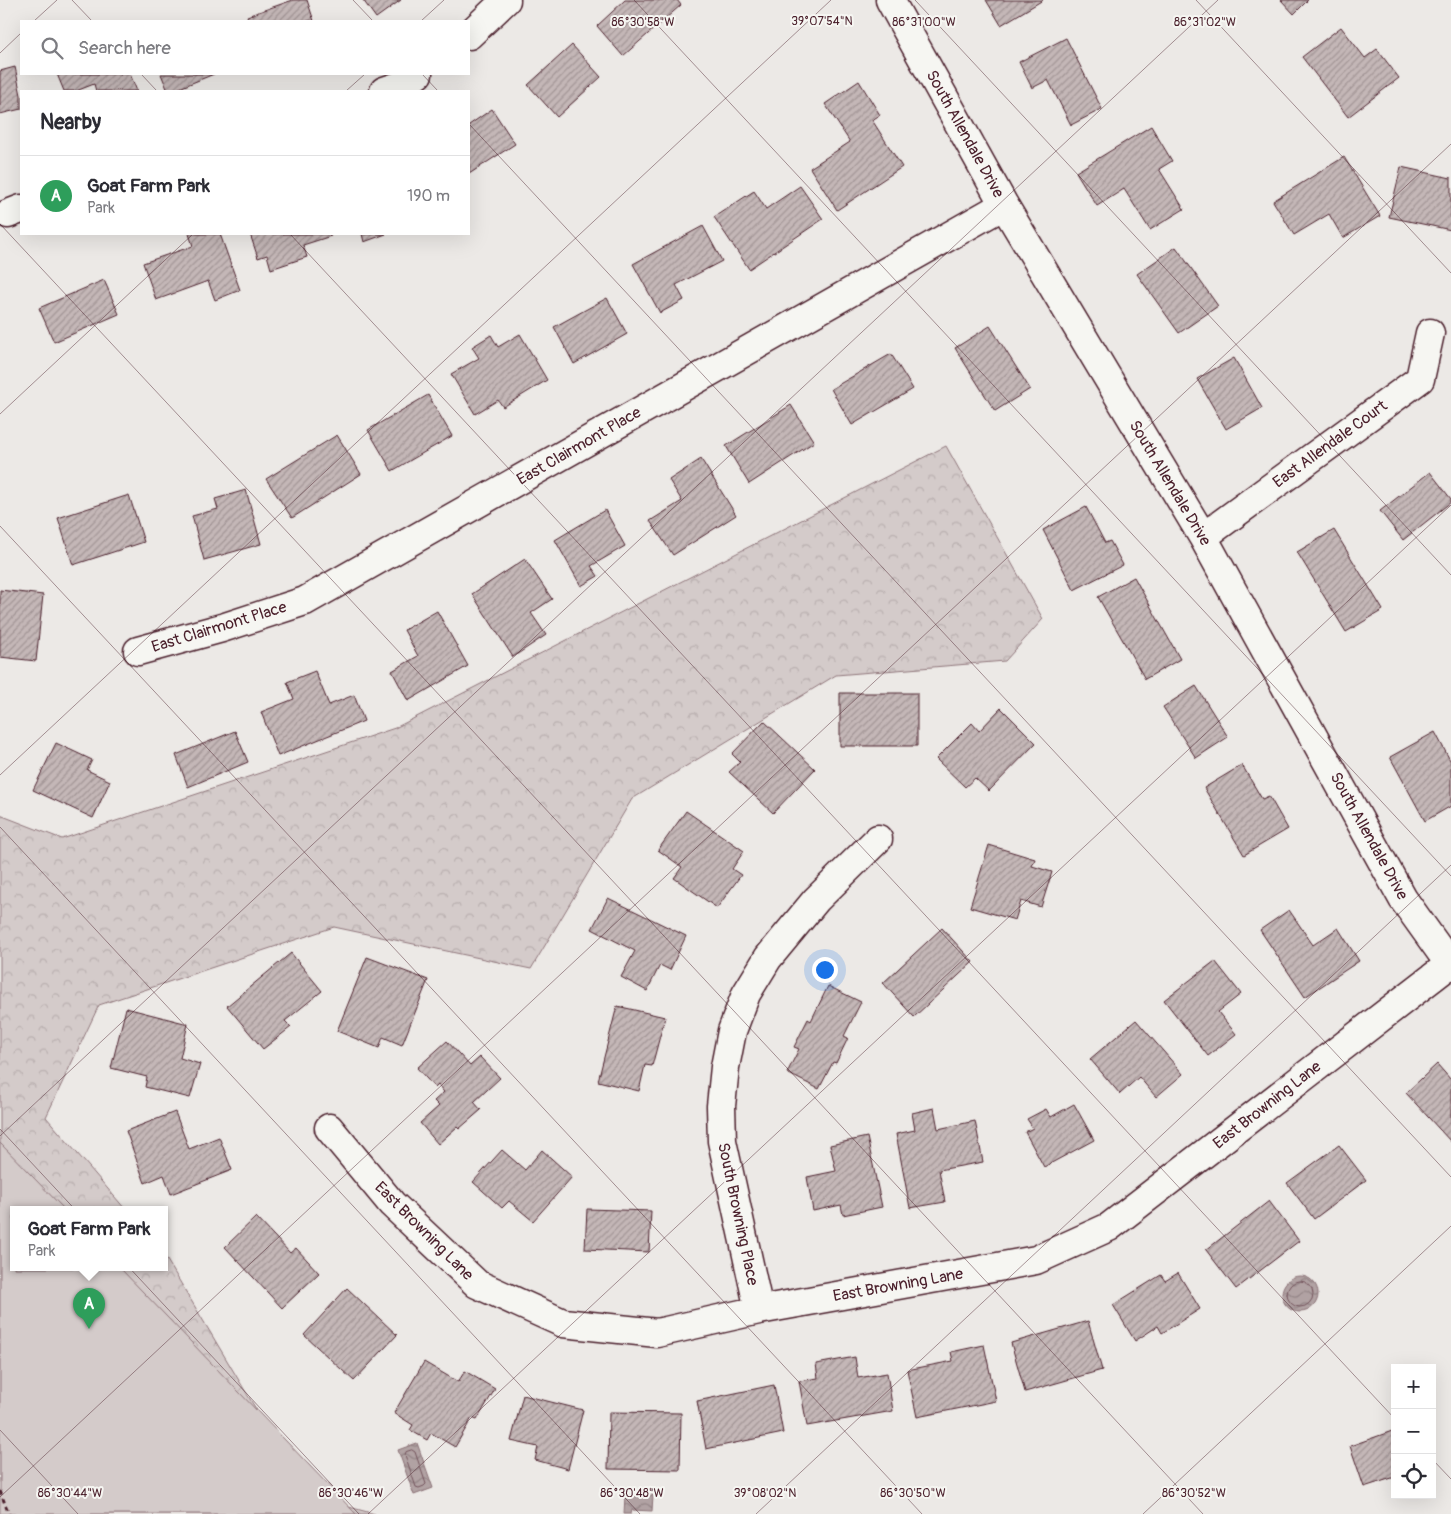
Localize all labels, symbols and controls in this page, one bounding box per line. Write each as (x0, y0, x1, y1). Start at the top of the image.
text: 39°07'54"N (791, 14, 853, 29)
text: 86°30'58"W (611, 15, 675, 30)
text: 86°31'00"W (892, 15, 956, 30)
text: 86°31'02"W (1174, 15, 1236, 30)
search box (20, 20, 470, 75)
icon: search (38, 34, 66, 62)
text: Search here (78, 36, 171, 60)
street label: South Allendale Drive (922, 67, 1008, 201)
text: Nearby (40, 109, 101, 136)
text: Goat Farm Park (87, 174, 210, 198)
text: A (51, 186, 61, 206)
text: 190 m (407, 186, 450, 206)
text: Park (87, 198, 115, 218)
street label: East Allendale Court (1269, 395, 1392, 492)
street label: East Clairmont Place (513, 402, 645, 490)
street label: South Allendale Drive (1125, 417, 1215, 549)
street label: East Clairmont Place (149, 597, 289, 657)
street label: South Allendale Drive (1326, 769, 1412, 903)
your location (812, 957, 838, 983)
street label: East Browning Lane (1209, 1056, 1325, 1153)
street label: South Browning Place (713, 1141, 763, 1287)
street label: East Browning Lane (370, 1177, 478, 1285)
popup (10, 1206, 168, 1271)
text: Goat Farm Park (27, 1217, 151, 1241)
text: Park (27, 1241, 56, 1261)
street label: East Browning Lane (831, 1264, 965, 1306)
pin: A (73, 1288, 105, 1329)
map controls (1391, 1364, 1436, 1499)
button: + (1391, 1364, 1436, 1409)
button: − (1391, 1409, 1436, 1454)
button: locate (1391, 1454, 1436, 1499)
text: 86°30'44"W (38, 1486, 102, 1501)
text: 86°30'46"W (319, 1486, 383, 1501)
text: 86°30'48"W (600, 1486, 664, 1501)
text: 39°08'02"N (734, 1486, 796, 1501)
text: 86°30'50"W (880, 1486, 946, 1501)
text: 86°30'52"W (1162, 1486, 1226, 1501)

